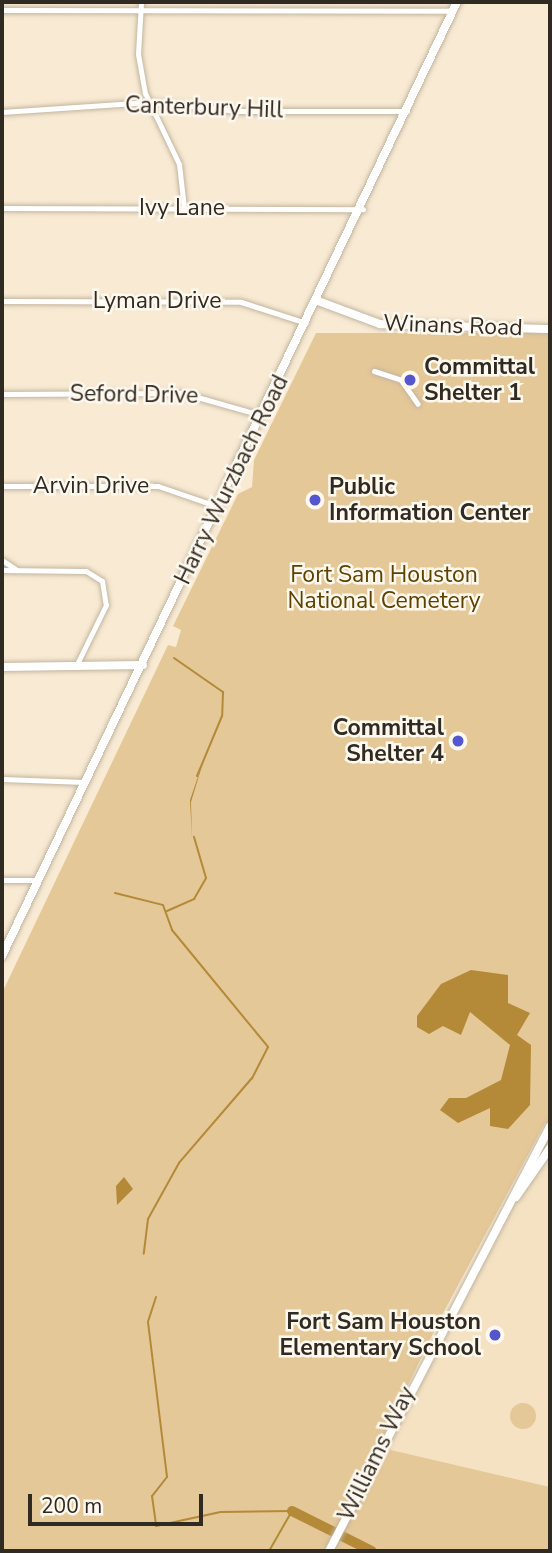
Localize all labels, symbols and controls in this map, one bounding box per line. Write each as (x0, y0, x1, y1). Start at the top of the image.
street label: Canterbury Hill (124, 91, 284, 125)
street label: Ivy Lane (139, 194, 225, 222)
street label: Lyman Drive (93, 287, 221, 315)
street label: Winans Road (383, 310, 523, 342)
place label: Committal Shelter 1 (424, 353, 535, 407)
street label: Harry Wurzbach Road (169, 371, 295, 589)
marker: Committal Shelter 1 (402, 372, 418, 388)
street label: Seford Drive (70, 380, 198, 410)
street label: Arvin Drive (33, 472, 149, 500)
place label: Public Information Center (329, 473, 531, 527)
marker: Public Information Center (307, 492, 323, 508)
park label: Fort Sam Houston National Cemetery (287, 561, 481, 615)
place label: Committal Shelter 4 (333, 714, 444, 768)
marker: Committal Shelter 4 (450, 733, 466, 749)
place label: Fort Sam Houston Elementary School (279, 1308, 481, 1362)
marker: Fort Sam Houston Elementary School (487, 1327, 503, 1343)
street label: Williams Way (333, 1382, 421, 1526)
scale bar (32, 1480, 206, 1524)
text: 200 m (41, 1492, 102, 1520)

